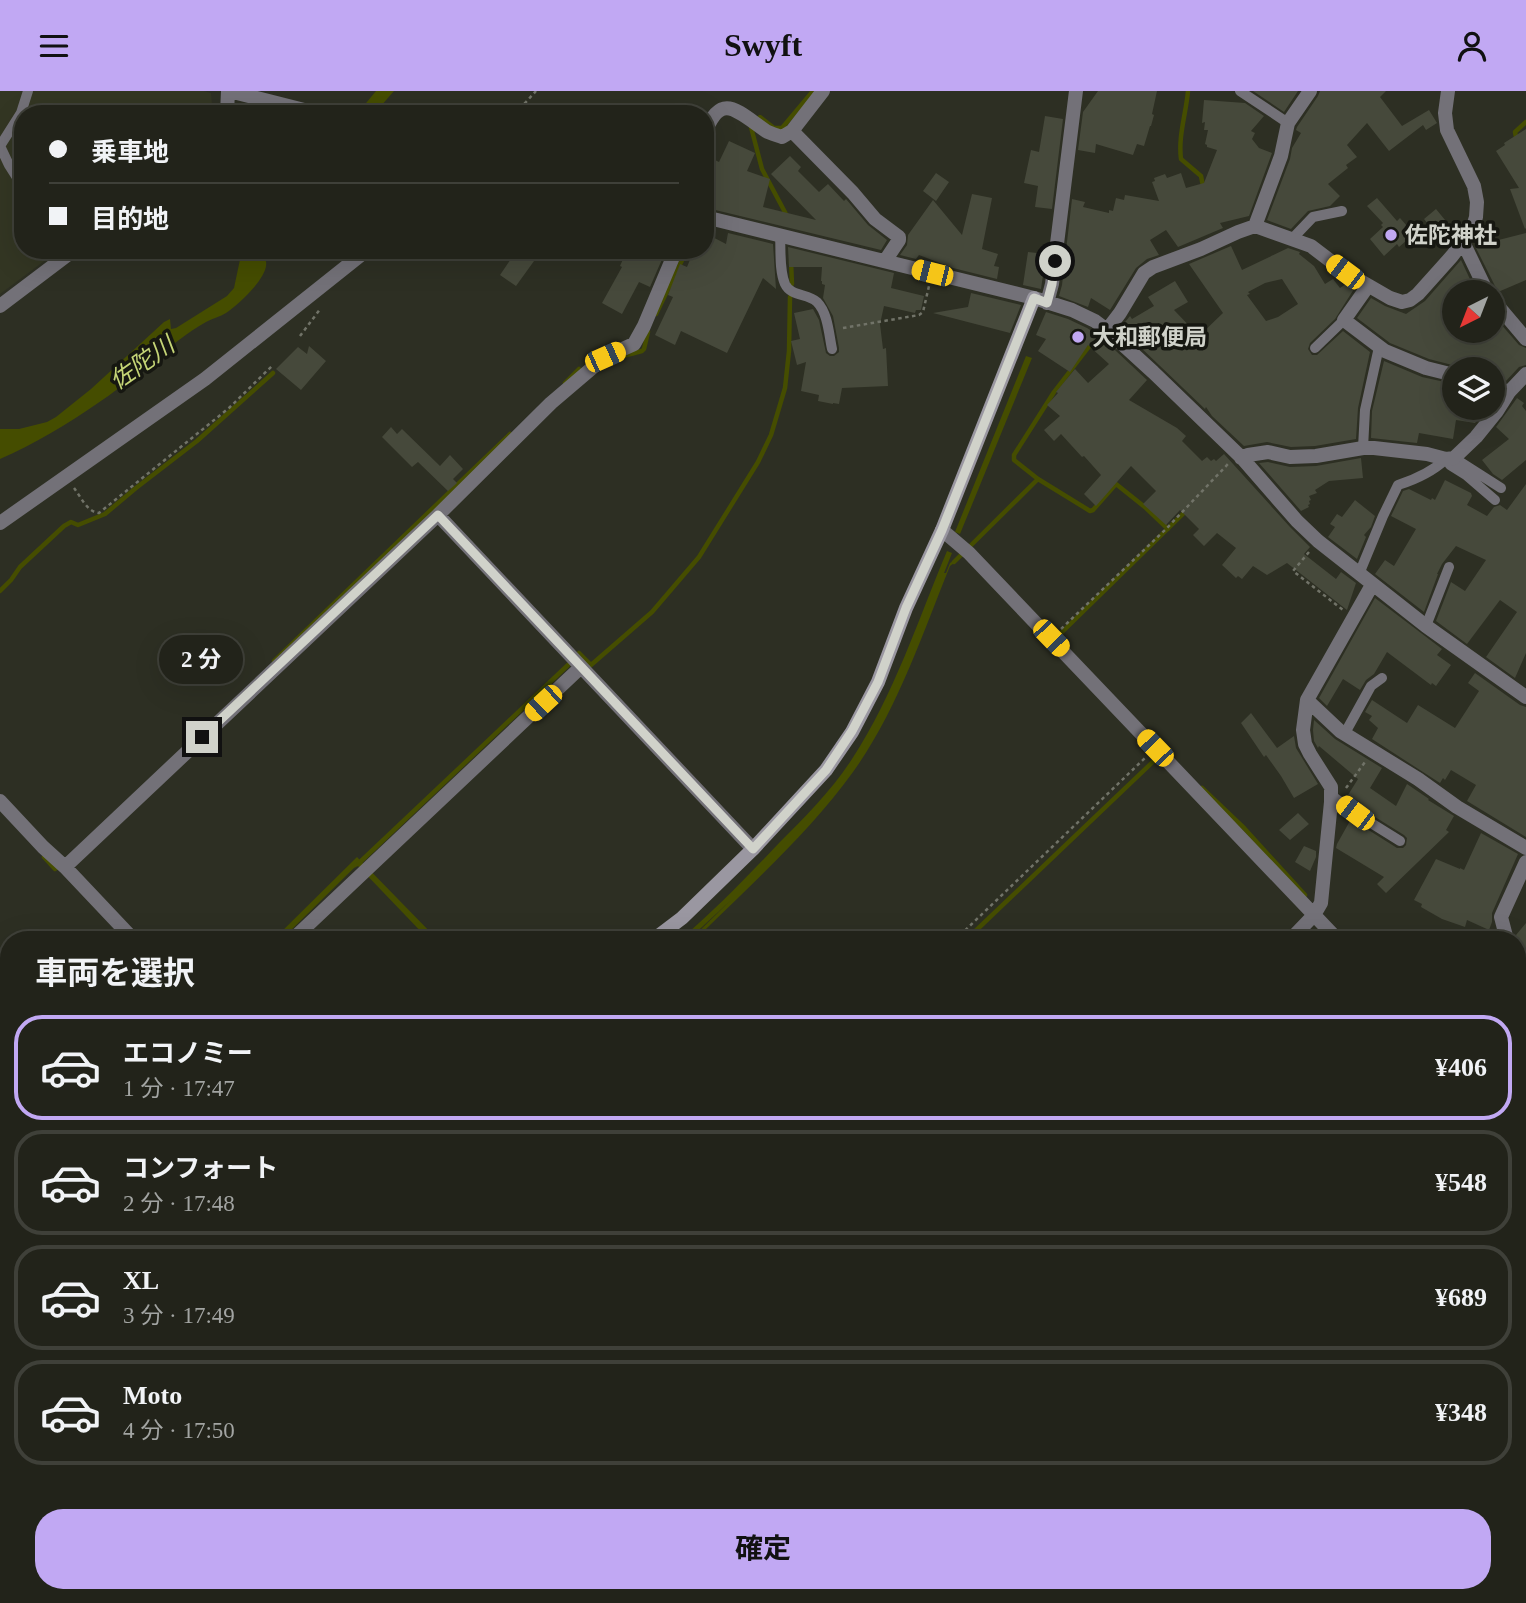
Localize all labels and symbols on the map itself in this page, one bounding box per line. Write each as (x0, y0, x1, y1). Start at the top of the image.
place label: 佐陀神社 (1405, 223, 1497, 248)
marker: 佐陀神社 (1383, 227, 1399, 243)
route start (1039, 245, 1071, 277)
car (1322, 251, 1369, 293)
car (910, 258, 955, 288)
north arrow (1442, 280, 1505, 343)
place label: 大和郵便局 (1092, 325, 1207, 350)
marker: 大和郵便局 (1070, 329, 1086, 345)
water label: 佐陀川 (105, 330, 181, 394)
car (582, 339, 629, 375)
car (1029, 616, 1074, 660)
callout: 2 分 (160, 635, 244, 685)
car (521, 681, 566, 725)
route end (186, 721, 218, 753)
car (1133, 726, 1178, 770)
car (1332, 792, 1379, 834)

